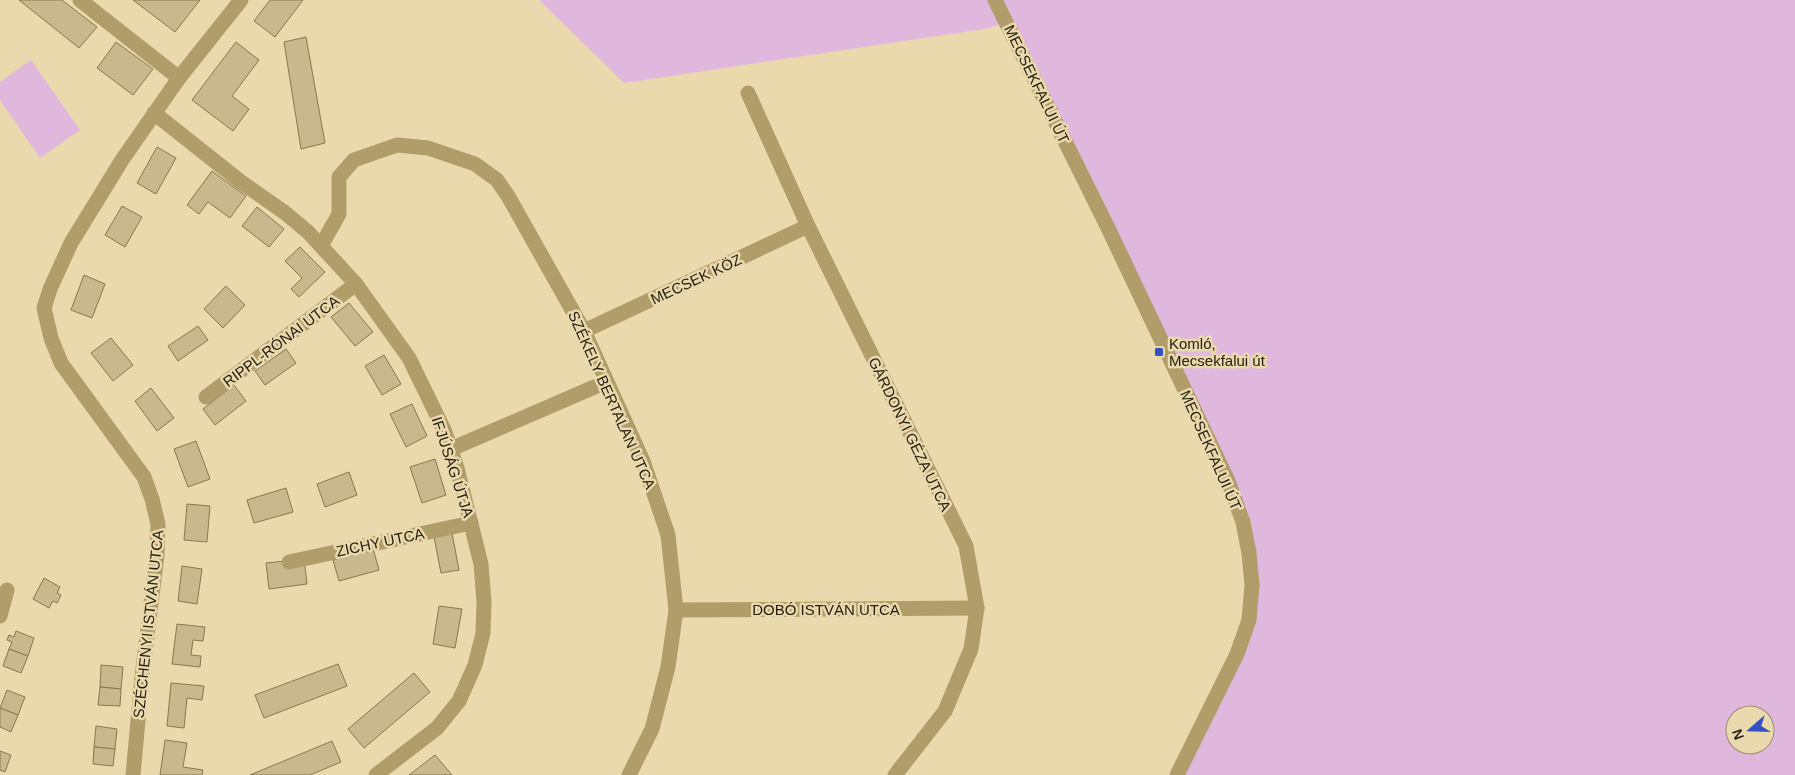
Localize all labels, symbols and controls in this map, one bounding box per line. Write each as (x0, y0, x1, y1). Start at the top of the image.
street label: MECSEKFALUI ÚT (1001, 22, 1073, 146)
street label: MECSEK KÖZ (648, 251, 744, 307)
street label: RIPPL-RÓNAI UTCA (220, 292, 342, 390)
street label: SZÉKELY BERTALAN UTCA (565, 308, 659, 492)
place label: Komló, Mecsekfalui út (1169, 335, 1266, 369)
marker: Komló, Mecsekfalui út (1153, 346, 1165, 358)
street label: GÁRDONYI GÉZA UTCA (865, 354, 955, 514)
street label: MECSEKFALUI ÚT (1177, 388, 1245, 512)
street label: IFJÚSÁG ÚTJA (429, 414, 477, 520)
street label: ZICHY UTCA (334, 524, 426, 560)
street label: SZÉCHENYI ISTVÁN UTCA (130, 529, 166, 719)
street label: DOBÓ ISTVÁN UTCA (752, 601, 900, 618)
north arrow (1725, 705, 1775, 755)
text: N (1729, 727, 1747, 742)

